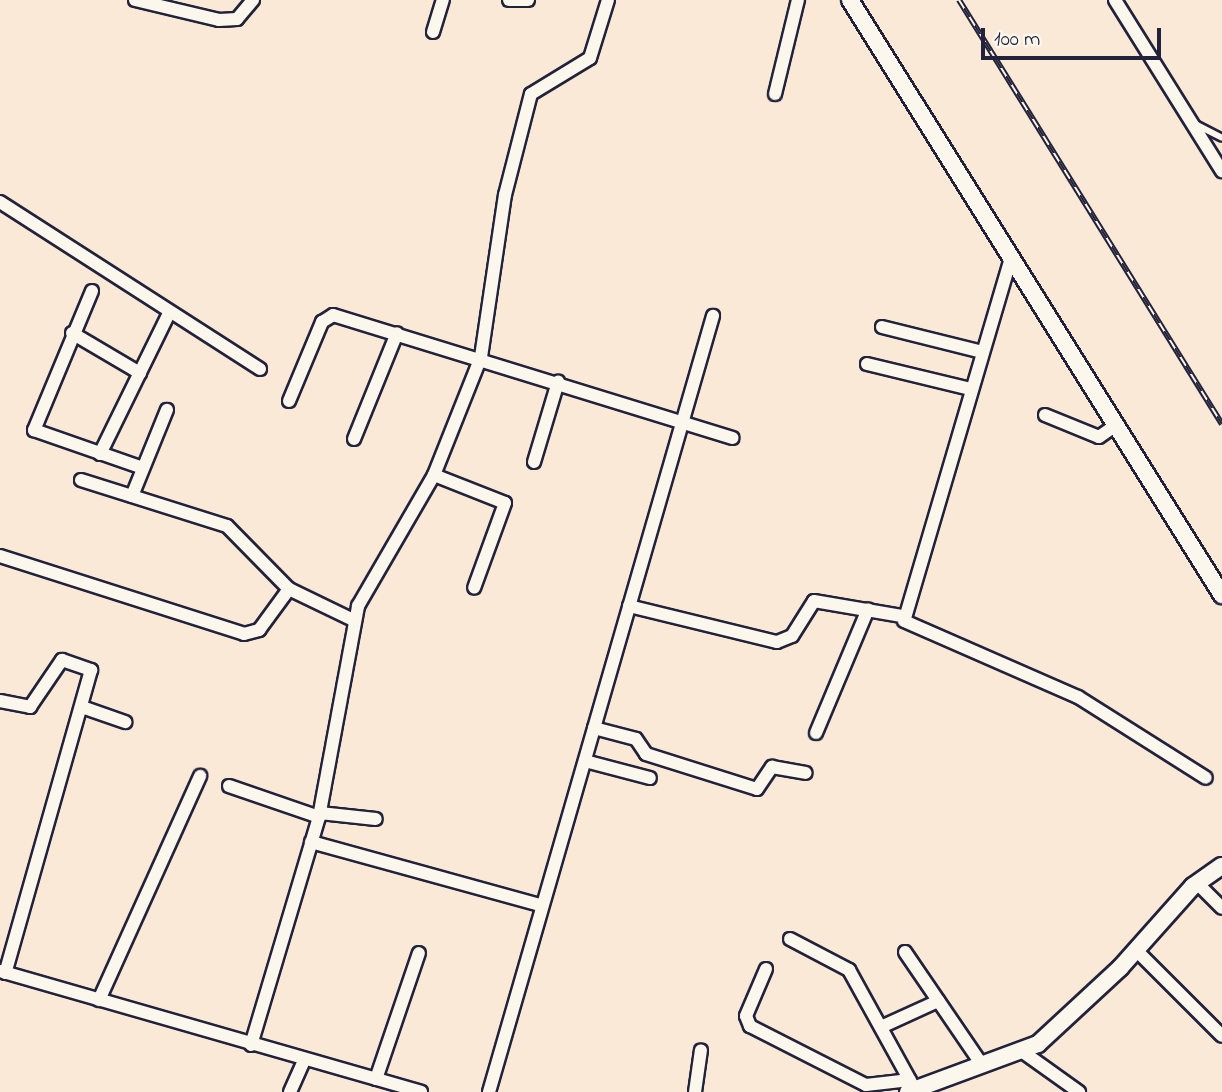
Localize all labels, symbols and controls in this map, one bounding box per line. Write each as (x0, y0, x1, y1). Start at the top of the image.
scale bar (984, 14, 1164, 58)
text: 100 m (994, 25, 1040, 55)

